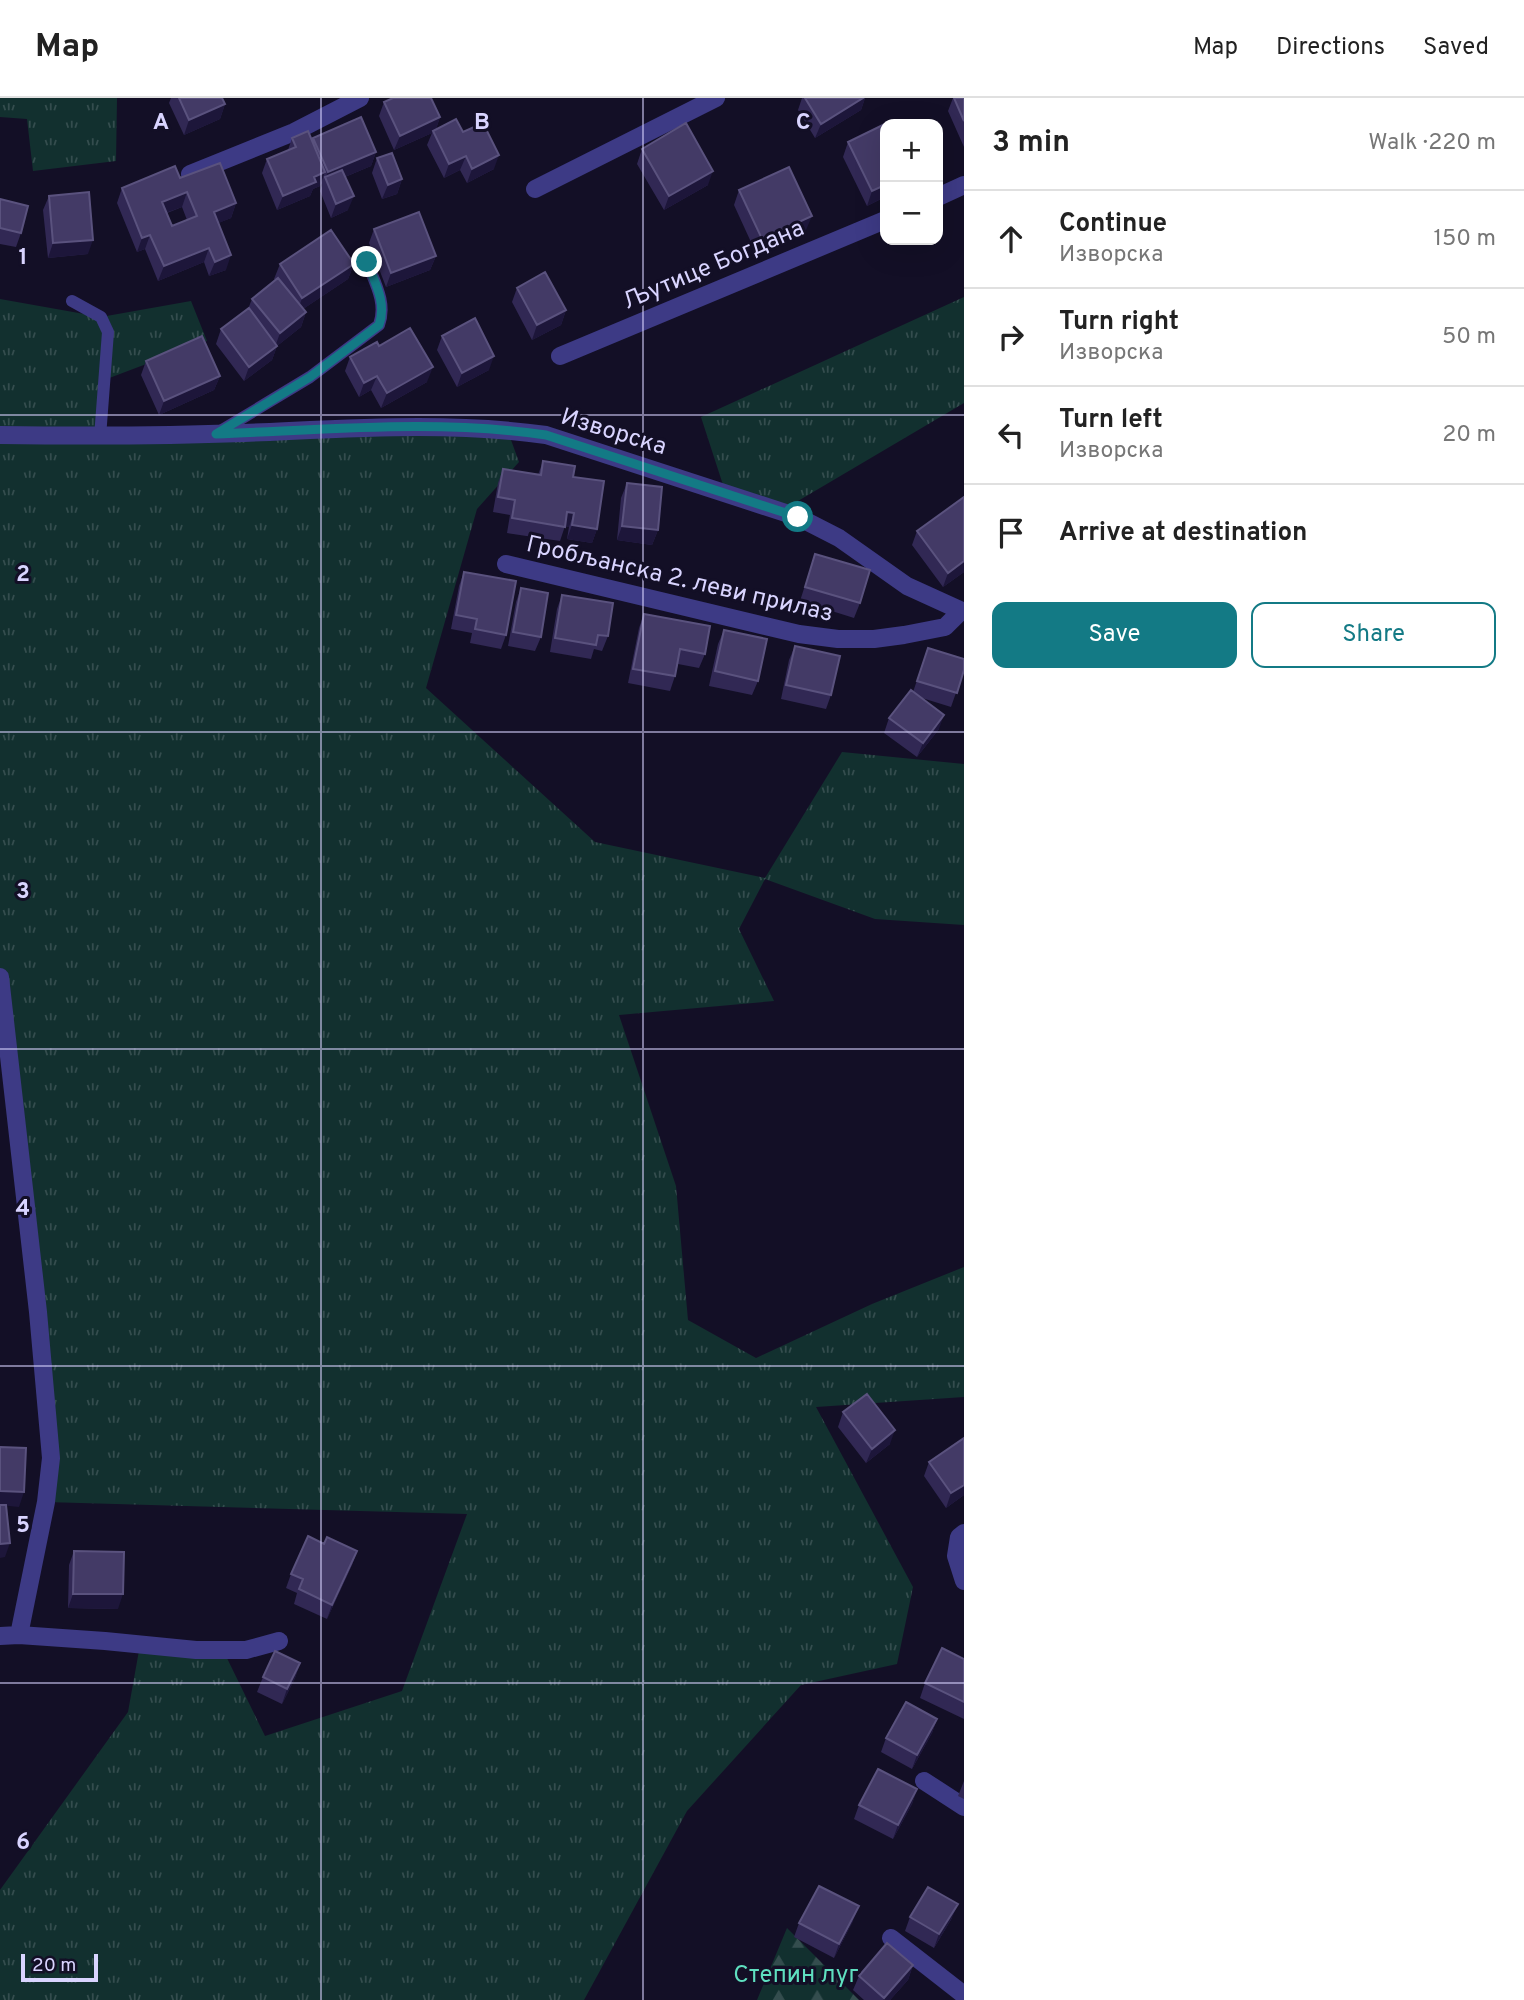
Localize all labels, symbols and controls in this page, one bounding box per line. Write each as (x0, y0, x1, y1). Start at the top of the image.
text: Map (35, 27, 99, 69)
text: Map (1193, 33, 1238, 63)
text: Directions (1276, 33, 1385, 63)
text: Saved (1423, 33, 1489, 63)
text: A (153, 109, 169, 138)
text: B (474, 109, 490, 138)
text: C (796, 109, 810, 138)
map controls (880, 119, 943, 245)
button: + (880, 119, 943, 182)
text: 3 min (992, 125, 1070, 162)
text: Walk · 220 m (1368, 129, 1496, 158)
button: − (880, 182, 943, 245)
text: Continue (1059, 208, 1167, 241)
street label: Љутице Богдана (618, 214, 809, 318)
icon: ahead (992, 220, 1030, 258)
text: 150 m (1434, 225, 1496, 254)
text: Изворска (1059, 241, 1163, 270)
text: 1 (18, 244, 28, 273)
route end (351, 246, 382, 277)
text: Turn right (1059, 306, 1179, 339)
icon: right (992, 318, 1030, 356)
text: 50 m (1442, 323, 1496, 352)
text: Изворска (1059, 339, 1163, 368)
street label: Изворска (557, 403, 670, 463)
text: Turn left (1059, 404, 1163, 437)
icon: left (992, 416, 1030, 454)
text: 20 m (1442, 421, 1496, 450)
text: Изворска (1059, 437, 1163, 466)
route start (782, 501, 813, 532)
icon: arrive (992, 514, 1030, 552)
text: Arrive at destination (1059, 517, 1307, 550)
street label: Гробљанска 2. леви прилаз (523, 530, 836, 630)
text: 2 (16, 561, 30, 590)
button: Save (992, 602, 1237, 668)
button: Share (1251, 602, 1496, 668)
text: 3 (16, 878, 30, 907)
text: 4 (16, 1195, 30, 1224)
text: 5 (16, 1512, 30, 1541)
text: 6 (16, 1829, 30, 1858)
scale bar (21, 1951, 98, 1983)
text: 20 m (32, 1954, 76, 1978)
park label: Степин луг (733, 1961, 859, 1991)

